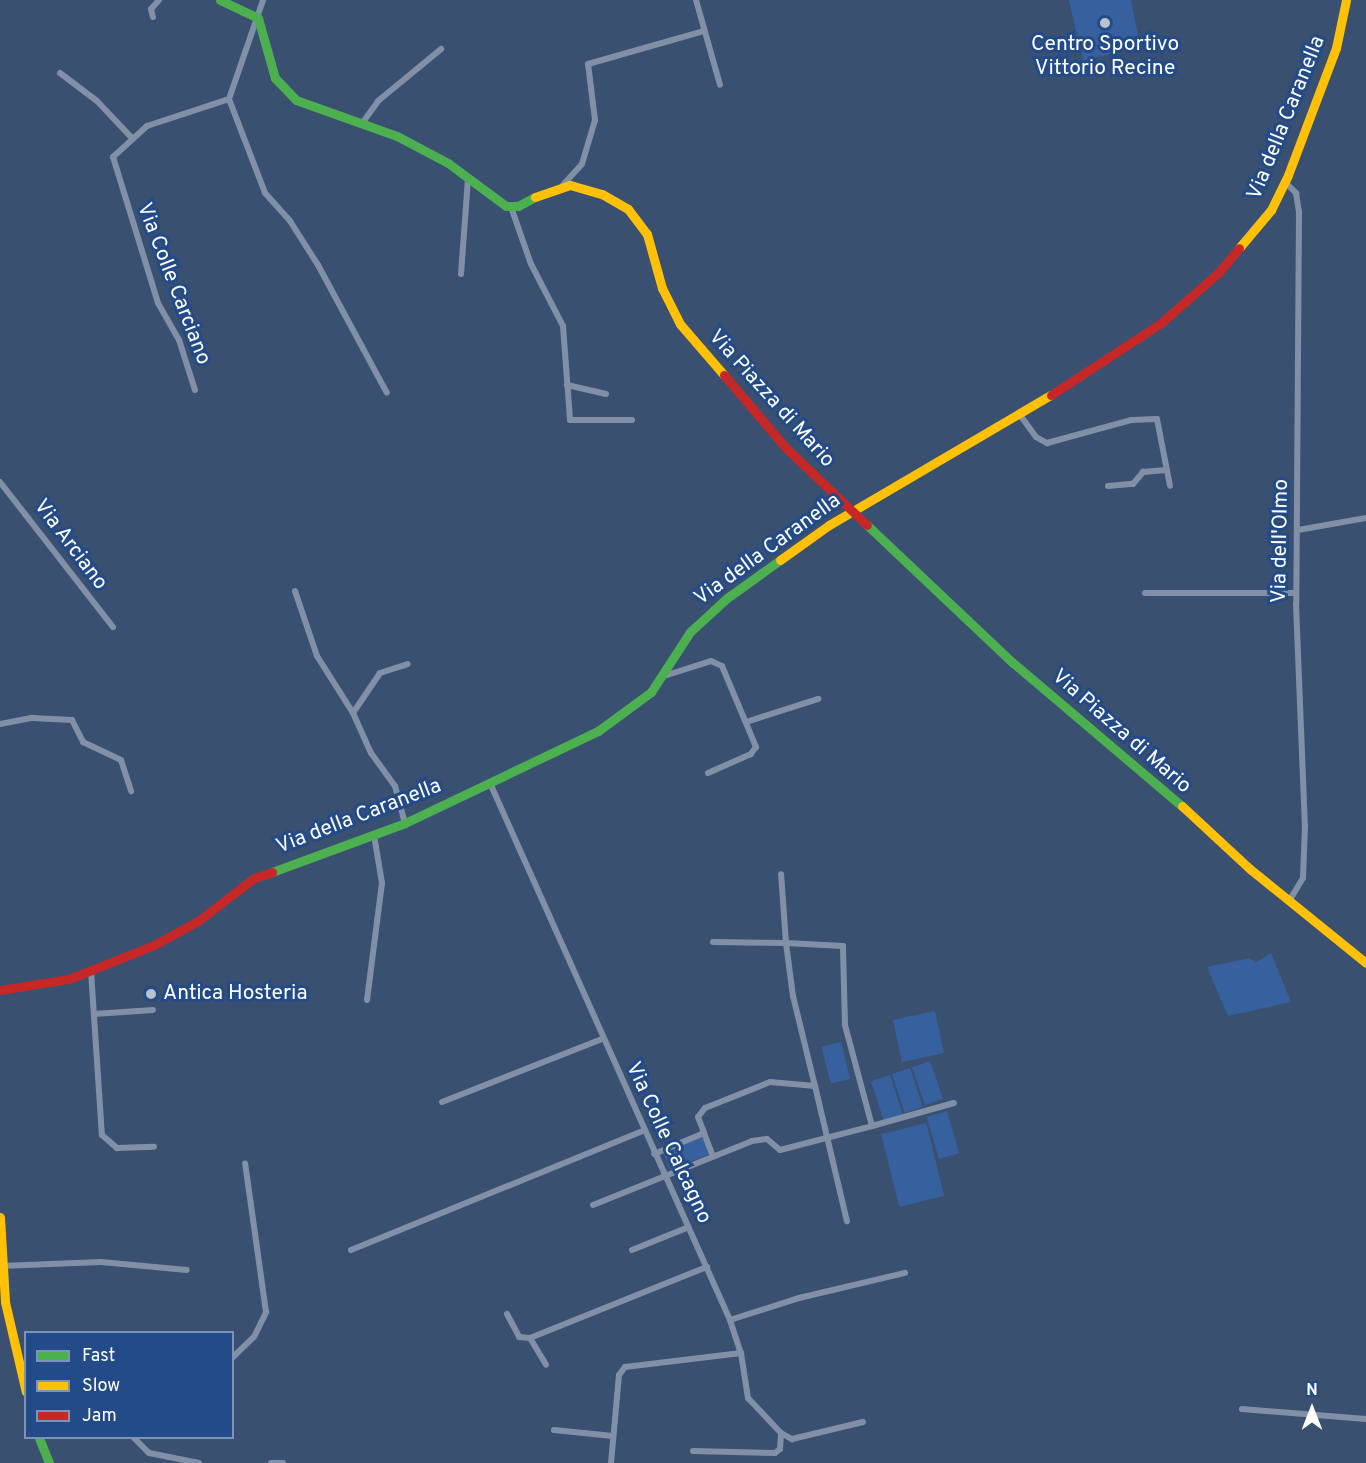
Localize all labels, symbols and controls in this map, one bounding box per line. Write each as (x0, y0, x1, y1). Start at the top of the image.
marker: Centro Sportivo Vittorio Recine (1098, 16, 1112, 30)
place label: Centro Sportivo Vittorio Recine (1031, 32, 1179, 82)
street label: Via della Caranella (1243, 32, 1331, 204)
street label: Via Colle Carciano (131, 200, 215, 368)
street label: Via Piazza di Mario (703, 325, 839, 473)
street label: Via dell'Olmo (1267, 479, 1295, 603)
street label: Via della Caranella (690, 489, 846, 611)
street label: Via Arciano (27, 494, 113, 596)
street label: Via Piazza di Mario (1046, 665, 1196, 799)
street label: Via della Caranella (273, 774, 445, 860)
place label: Antica Hosteria (163, 981, 307, 1007)
marker: Antica Hosteria (144, 987, 158, 1001)
street label: Via Colle Calcagno (620, 1058, 716, 1228)
legend (24, 1331, 234, 1439)
text: Fast (82, 1345, 115, 1368)
text: Slow (82, 1375, 120, 1398)
north arrow (1282, 1379, 1342, 1439)
text: N (1306, 1381, 1318, 1401)
text: Jam (82, 1405, 117, 1428)

